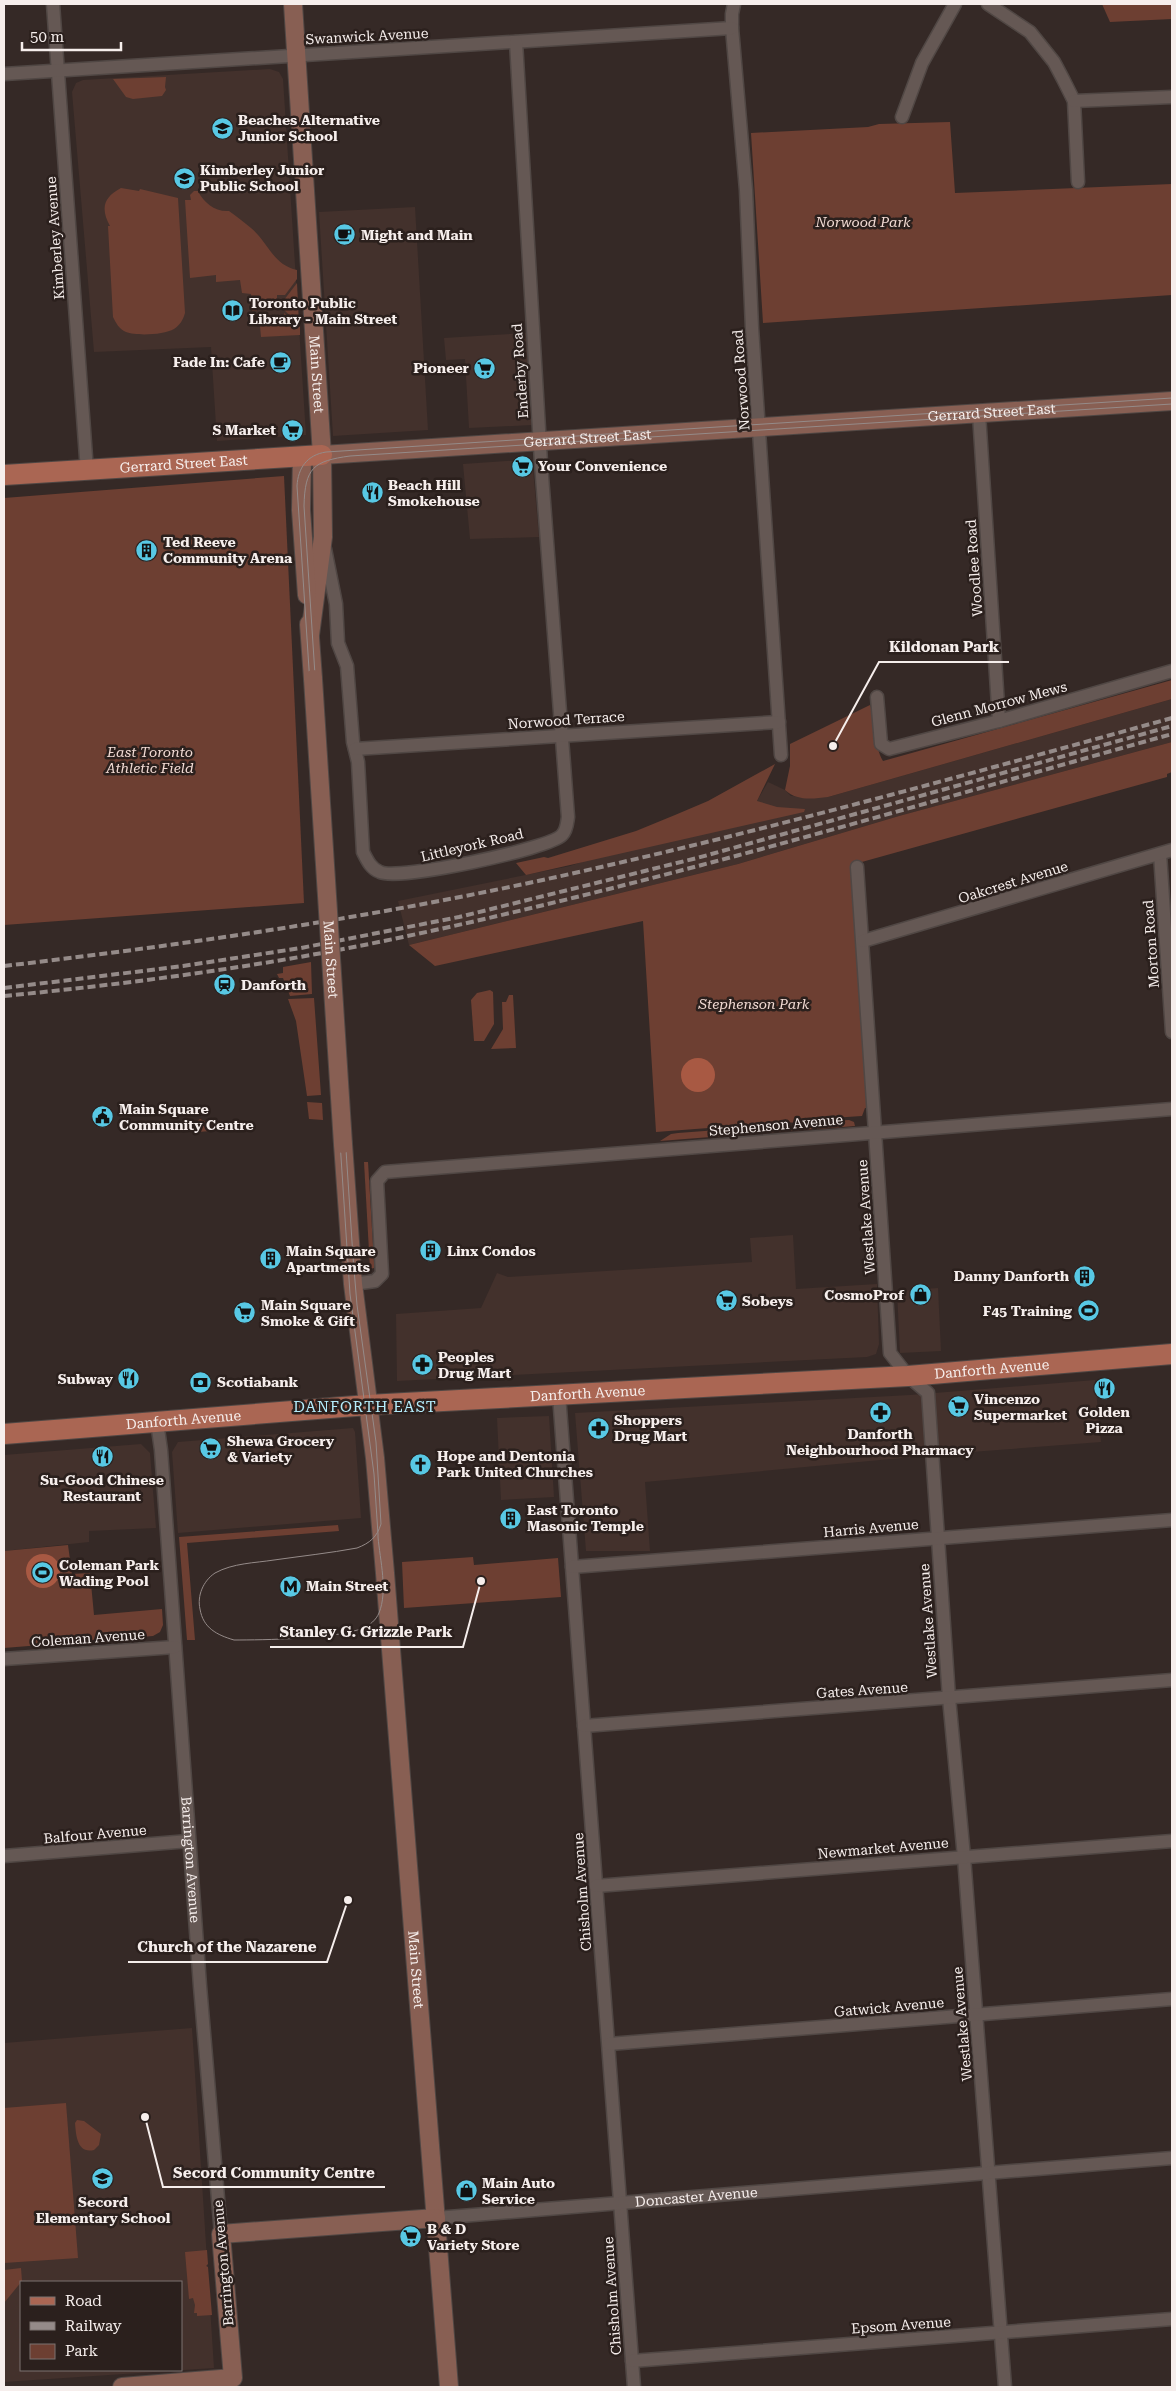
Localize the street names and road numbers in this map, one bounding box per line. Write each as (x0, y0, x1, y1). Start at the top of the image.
street label: Swanwick Avenue (305, 25, 429, 47)
street label: Kimberley Avenue (43, 176, 67, 300)
street label: Enderby Road (509, 323, 531, 419)
street label: Norwood Road (729, 329, 753, 431)
street label: Main Street (306, 335, 327, 414)
street label: Gerrard Street East (927, 400, 1056, 425)
street label: Gerrard Street East (523, 426, 652, 450)
street label: Gerrard Street East (119, 452, 248, 476)
street label: Woodlee Road (963, 519, 985, 617)
street label: Glenn Morrow Mews (929, 678, 1069, 730)
street label: Norwood Terrace (507, 708, 625, 732)
street label: Littleyork Road (419, 825, 525, 865)
street label: Oakcrest Avenue (956, 858, 1070, 906)
street label: Morton Road (1140, 899, 1162, 989)
street label: Main Street (321, 920, 342, 999)
street label: Stephenson Avenue (708, 1111, 844, 1139)
street label: Westlake Avenue (854, 1159, 878, 1275)
street label: Danforth Avenue (934, 1356, 1050, 1382)
street label: Danforth Avenue (529, 1382, 646, 1404)
street label: Danforth Avenue (125, 1407, 242, 1432)
street label: Harris Avenue (823, 1516, 920, 1540)
street label: Westlake Avenue (916, 1563, 940, 1679)
street label: Coleman Avenue (31, 1626, 146, 1650)
street label: Gates Avenue (816, 1679, 909, 1701)
street label: Barrington Avenue (178, 1796, 203, 1924)
street label: Balfour Avenue (43, 1821, 148, 1846)
street label: Chisholm Avenue (570, 1832, 594, 1952)
street label: Newmarket Avenue (817, 1834, 949, 1862)
street label: Main Street (405, 1930, 427, 2009)
street label: Westlake Avenue (949, 1966, 975, 2082)
street label: Gatwick Avenue (833, 1994, 945, 2020)
street label: Doncaster Avenue (634, 2184, 758, 2210)
street label: Barrington Avenue (209, 2199, 236, 2327)
street label: Chisholm Avenue (600, 2236, 624, 2356)
street label: Epsom Avenue (851, 2314, 952, 2336)

